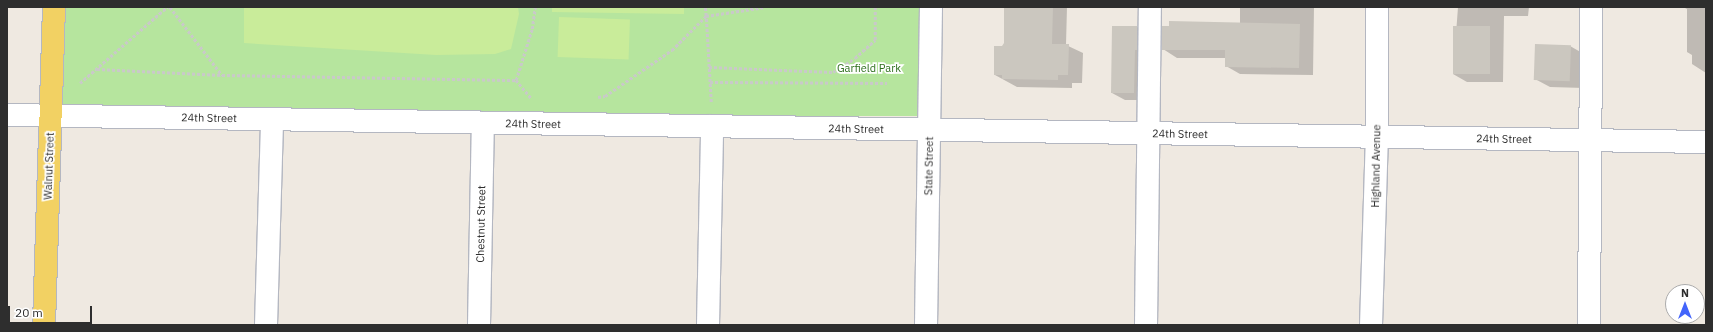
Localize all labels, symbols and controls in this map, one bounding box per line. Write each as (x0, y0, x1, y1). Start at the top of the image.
park label: Garfield Park (837, 61, 901, 75)
street label: 24th Street (181, 111, 237, 125)
street label: 24th Street (505, 117, 561, 131)
street label: 24th Street (828, 122, 884, 136)
street label: Highland Avenue (1369, 124, 1383, 208)
street label: 24th Street (1152, 127, 1208, 141)
street label: Walnut Street (41, 132, 57, 200)
street label: 24th Street (1476, 132, 1532, 146)
street label: State Street (922, 137, 936, 195)
street label: Chestnut Street (474, 185, 488, 263)
north arrow (1665, 284, 1705, 324)
text: N (1681, 286, 1689, 300)
scale bar (10, 298, 94, 324)
text: 20 m (15, 305, 43, 320)

